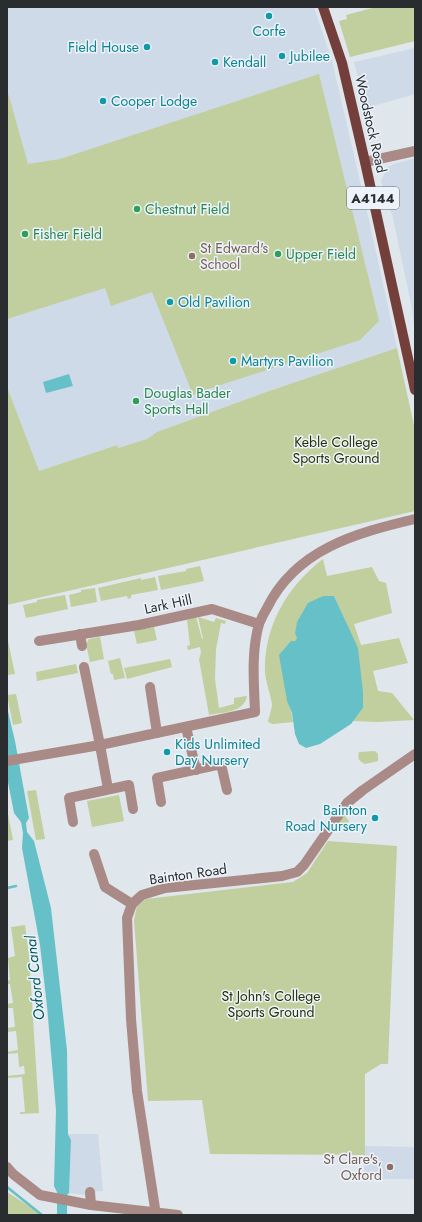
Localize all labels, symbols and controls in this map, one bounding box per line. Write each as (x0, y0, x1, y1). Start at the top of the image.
marker: Corfe (264, 11, 274, 21)
place label: Corfe (252, 21, 286, 41)
place label: Field House (68, 37, 139, 57)
marker: Field House (142, 42, 152, 52)
place label: Jubilee (288, 46, 330, 66)
marker: Jubilee (277, 51, 287, 61)
place label: Kendall (223, 52, 266, 72)
marker: Kendall (210, 57, 220, 67)
street label: Woodstock Road (350, 73, 392, 175)
place label: Cooper Lodge (111, 91, 197, 111)
marker: Cooper Lodge (98, 96, 108, 106)
road number: A4144 (347, 187, 399, 209)
place label: Chestnut Field (145, 199, 229, 219)
marker: Chestnut Field (132, 204, 142, 214)
place label: Fisher Field (33, 224, 102, 244)
marker: Fisher Field (20, 229, 30, 239)
place label: St Edward's School (200, 238, 269, 274)
place label: Upper Field (286, 244, 356, 264)
marker: Upper Field (273, 249, 283, 259)
marker: St Edward's School (187, 251, 197, 261)
place label: Old Pavilion (178, 292, 250, 312)
marker: Old Pavilion (165, 297, 175, 307)
place label: Martyrs Pavilion (241, 351, 334, 371)
marker: Martyrs Pavilion (228, 356, 238, 366)
place label: Douglas Bader Sports Hall (144, 383, 231, 419)
marker: Douglas Bader Sports Hall (131, 396, 141, 406)
park label: Keble College Sports Ground (292, 432, 380, 468)
street label: Lark Hill (142, 589, 194, 619)
place label: Kids Unlimited Day Nursery (175, 734, 260, 770)
marker: Kids Unlimited Day Nursery (162, 747, 172, 757)
place label: Bainton Road Nursery (285, 800, 368, 836)
marker: Bainton Road Nursery (370, 813, 380, 823)
street label: Bainton Road (148, 859, 228, 889)
water label: Oxford Canal (20, 934, 50, 1021)
park label: St John's College Sports Ground (221, 986, 321, 1022)
place label: St Clare's, Oxford (323, 1149, 382, 1185)
marker: St Clare's, Oxford (385, 1162, 395, 1172)

